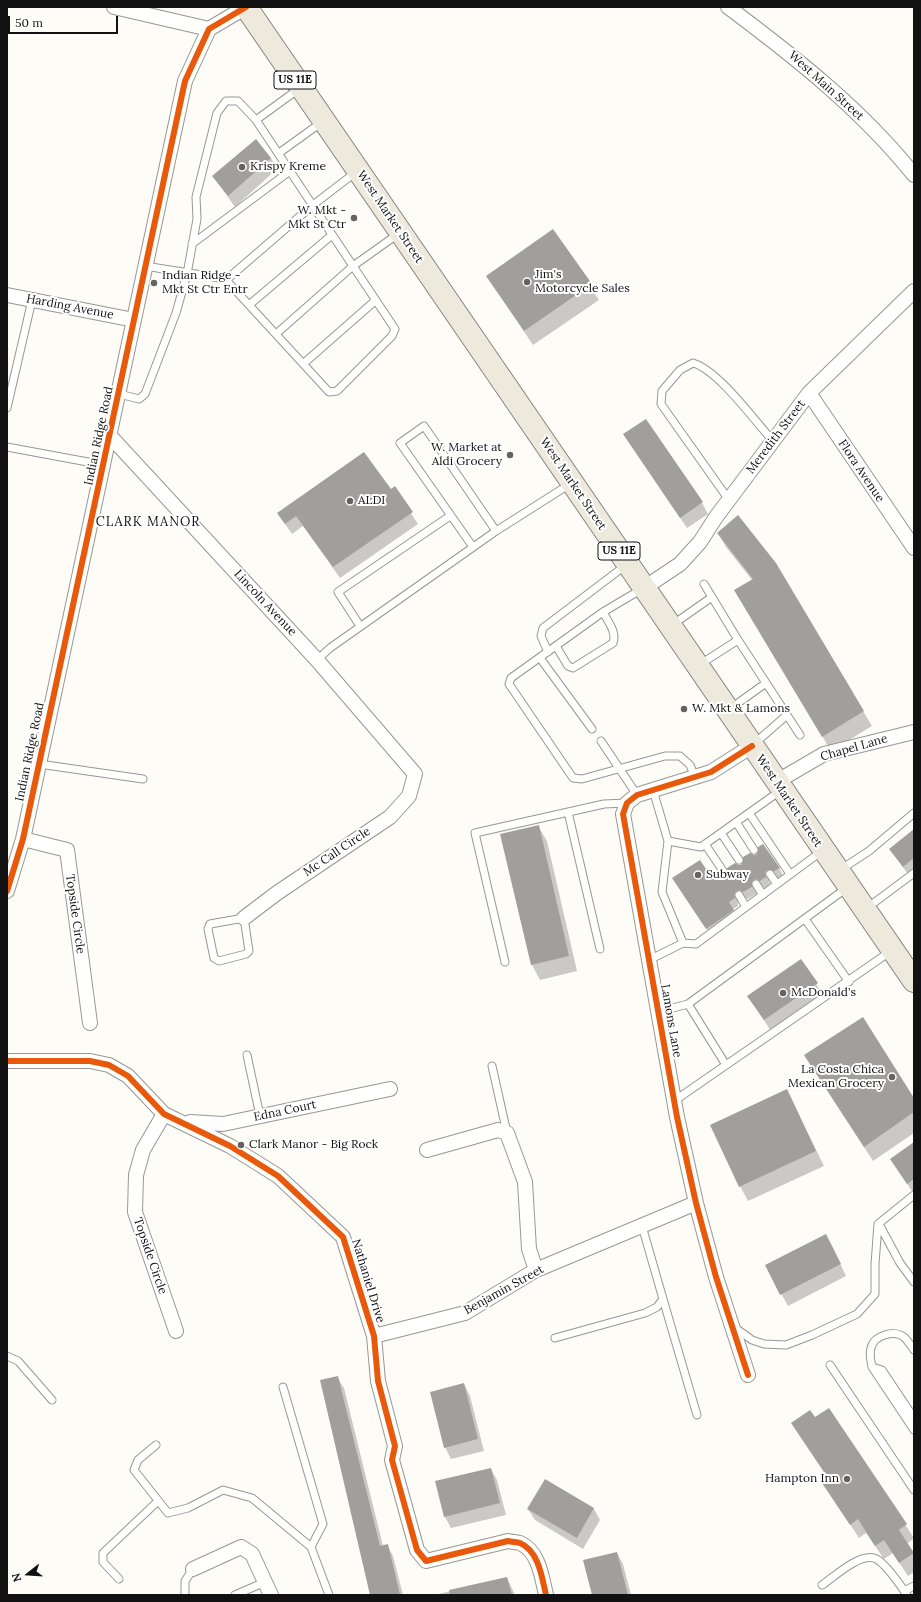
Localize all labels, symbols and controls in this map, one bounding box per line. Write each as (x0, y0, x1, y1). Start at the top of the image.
scale bar (10, 8, 120, 34)
text: 50 m (15, 15, 43, 30)
street label: West Main Street (785, 48, 867, 124)
road number: US 11E (274, 71, 316, 89)
place label: Krispy Kreme (250, 160, 326, 174)
marker: Krispy Kreme (237, 162, 247, 172)
street label: West Market Street (354, 168, 426, 266)
place label: W. Mkt - Mkt St Ctr (288, 204, 346, 232)
marker: W. Mkt - Mkt St Ctr (349, 213, 359, 223)
place label: Jim's Motorcycle Sales (535, 268, 630, 296)
place label: Indian Ridge - Mkt St Ctr Entr (162, 269, 248, 297)
marker: Jim's Motorcycle Sales (522, 277, 532, 287)
marker: Indian Ridge - Mkt St Ctr Entr (149, 278, 159, 288)
street label: Harding Avenue (25, 291, 115, 323)
street label: Indian Ridge Road (82, 385, 116, 487)
street label: Meredith Street (744, 397, 808, 477)
street label: West Market Street (537, 435, 609, 533)
street label: Flora Avenue (835, 437, 887, 505)
place label: W. Market at Aldi Grocery (431, 441, 502, 469)
marker: W. Market at Aldi Grocery (505, 450, 515, 460)
place label: ALDI (358, 494, 385, 508)
marker: ALDI (345, 496, 355, 506)
district label: CLARK MANOR (96, 514, 200, 530)
road number: US 11E (598, 542, 640, 560)
street label: Lincoln Avenue (231, 567, 299, 639)
street label: Indian Ridge Road (13, 701, 47, 803)
place label: W. Mkt & Lamons (692, 702, 790, 716)
marker: W. Mkt & Lamons (679, 704, 689, 714)
street label: Chapel Lane (819, 732, 889, 764)
street label: West Market Street (753, 752, 825, 850)
street label: Mc Call Circle (301, 824, 373, 880)
place label: Subway (706, 868, 749, 882)
marker: Subway (693, 870, 703, 880)
street label: Topside Circle (62, 873, 88, 955)
street label: Lamons Lane (657, 983, 685, 1059)
place label: McDonald's (791, 986, 856, 1000)
marker: McDonald's (778, 988, 788, 998)
place label: La Costa Chica Mexican Grocery (788, 1063, 884, 1091)
marker: La Costa Chica Mexican Grocery (887, 1072, 897, 1082)
street label: Edna Court (252, 1097, 318, 1125)
place label: Clark Manor - Big Rock (249, 1138, 378, 1152)
marker: Clark Manor - Big Rock (236, 1140, 246, 1150)
street label: Topside Circle (130, 1216, 170, 1296)
street label: Nathaniel Drive (348, 1237, 388, 1325)
street label: Benjamin Street (462, 1262, 546, 1318)
place label: Hampton Inn (765, 1472, 839, 1486)
marker: Hampton Inn (842, 1474, 852, 1484)
north arrow (8, 1554, 48, 1594)
text: N (9, 1571, 24, 1584)

